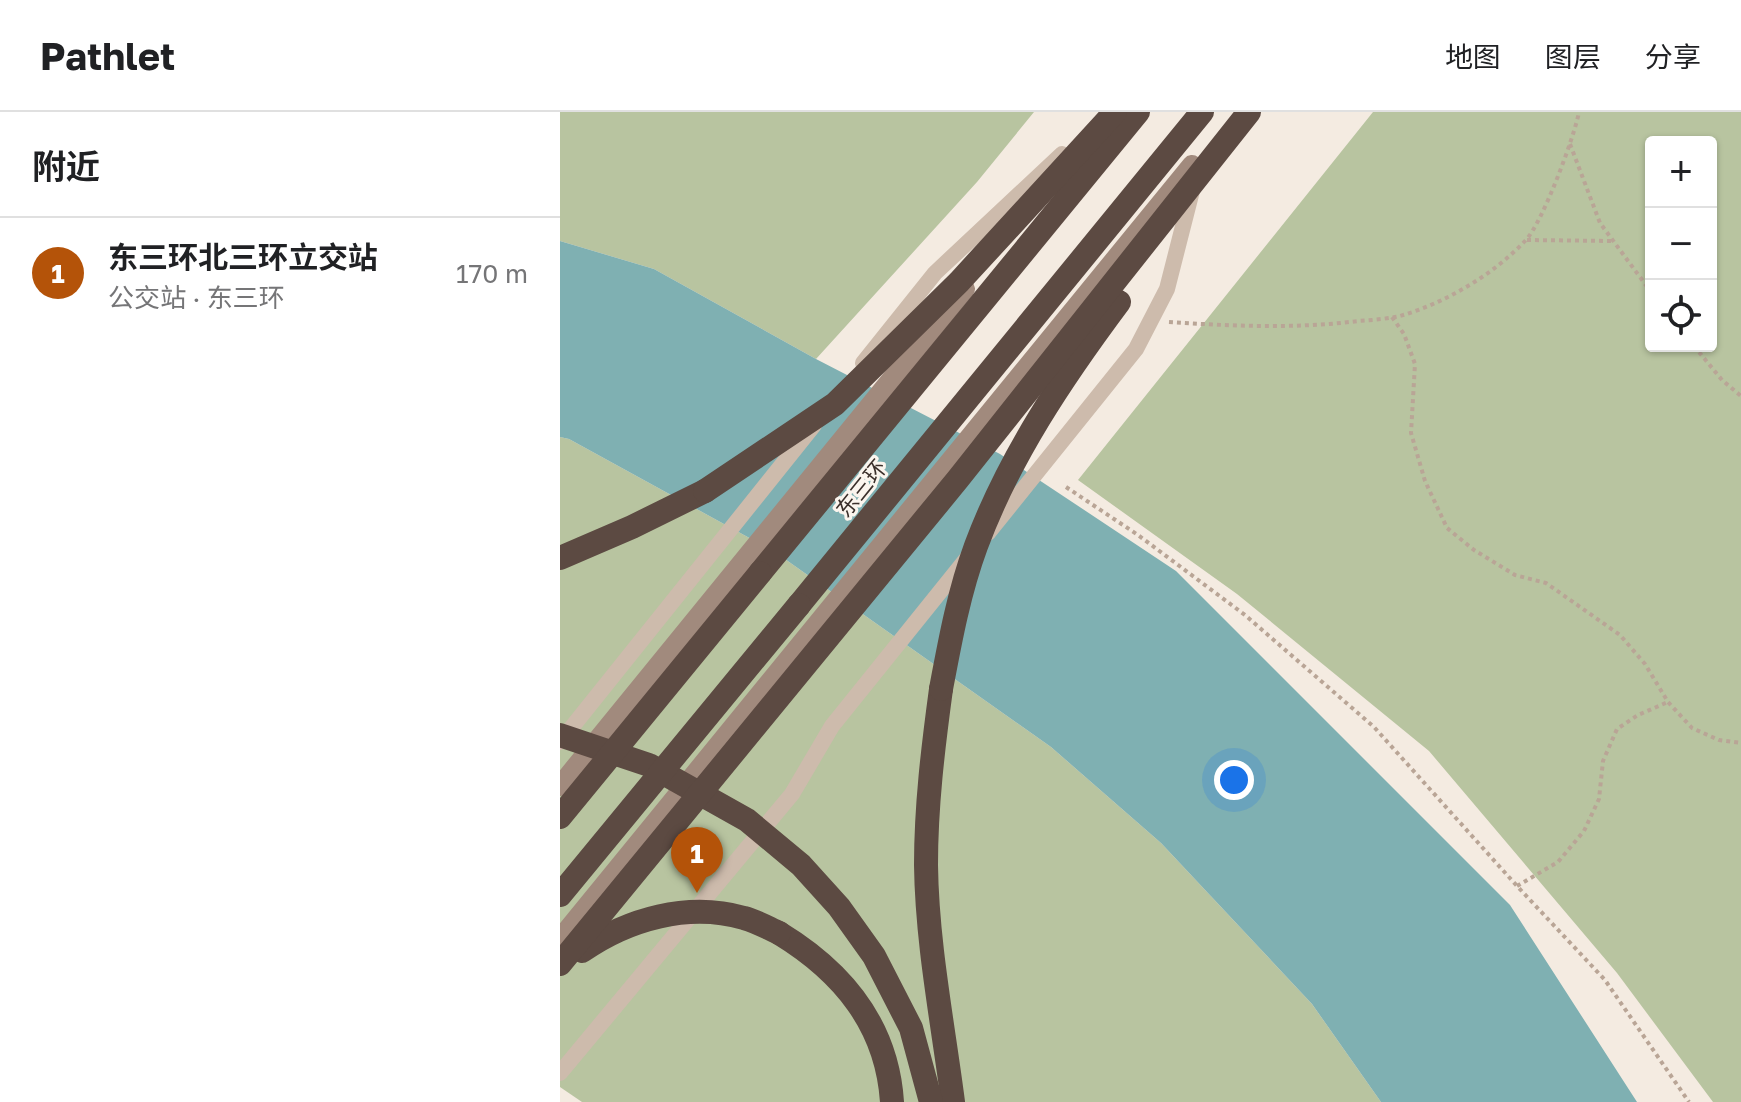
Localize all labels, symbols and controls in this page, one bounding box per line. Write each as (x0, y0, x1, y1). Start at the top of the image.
text: Pathlet (40, 33, 175, 78)
text: 地图 (1445, 40, 1501, 73)
text: 图层 (1545, 40, 1601, 73)
text: 分享 (1645, 40, 1701, 73)
map controls (1645, 136, 1717, 352)
button: + (1645, 136, 1717, 208)
text: 附近 (32, 146, 100, 186)
button: − (1645, 208, 1717, 280)
text: 东三环北三环立交站 (108, 239, 378, 275)
text: 1 (51, 258, 65, 289)
text: 170 m (456, 258, 528, 289)
button: locate (1645, 280, 1717, 352)
text: 公交站 · 东三环 (108, 282, 285, 313)
street label: 东三环 (830, 454, 892, 522)
your location (1214, 760, 1254, 800)
pin: 1 (671, 827, 723, 893)

